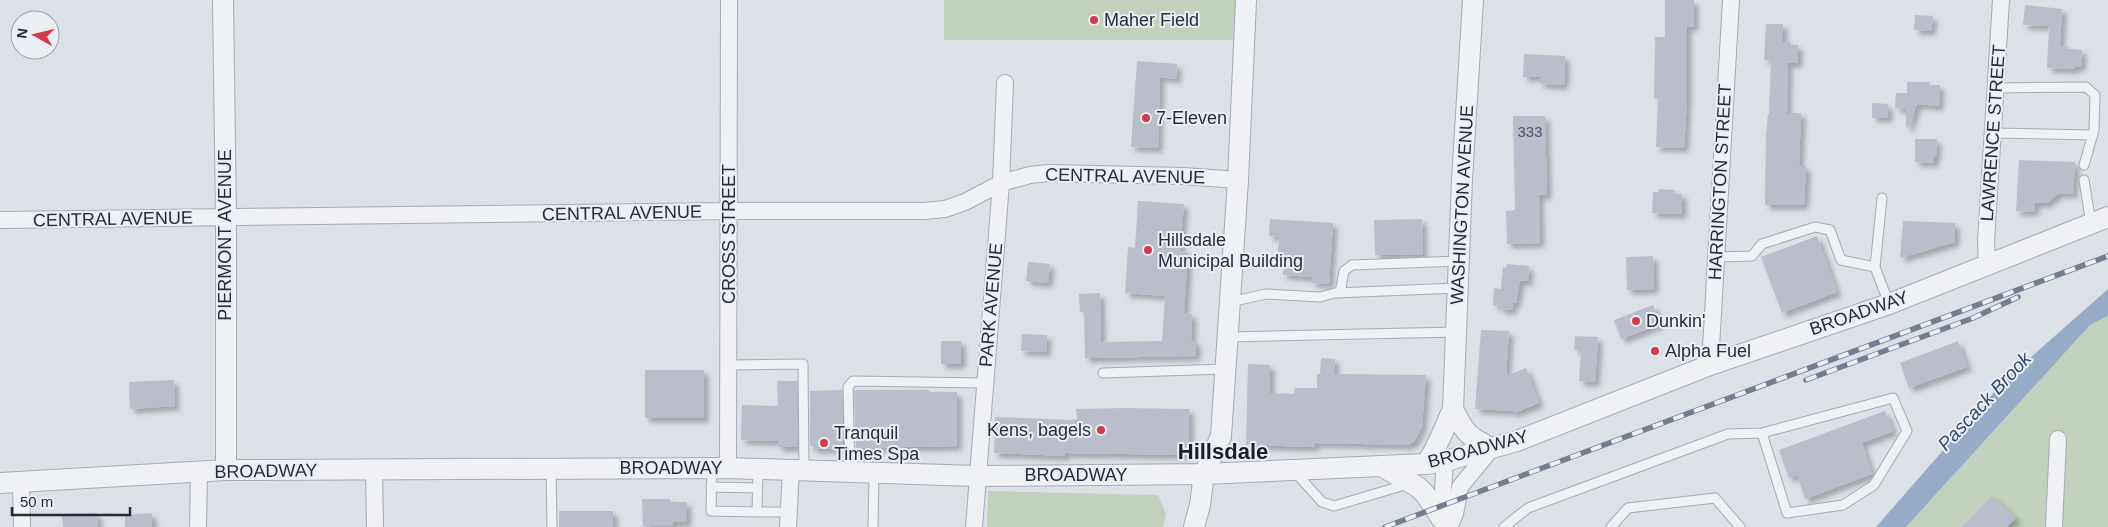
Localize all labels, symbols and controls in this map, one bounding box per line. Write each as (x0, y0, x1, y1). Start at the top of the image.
north arrow (10, 10, 60, 60)
place label: Maher Field (1104, 10, 1199, 30)
marker: Maher Field (1088, 14, 1100, 26)
text: N (13, 27, 31, 39)
street label: LAWRENCE STREET (1977, 44, 2009, 222)
street label: HARRINGTON STREET (1705, 83, 1735, 281)
street label: WASHINGTON AVENUE (1447, 105, 1477, 305)
place label: 7-Eleven (1156, 108, 1227, 128)
marker: 7-Eleven (1140, 112, 1152, 124)
house number: 333 (1517, 123, 1543, 140)
street label: PIERMONT AVENUE (215, 149, 235, 321)
street label: CROSS STREET (719, 164, 739, 304)
street label: CENTRAL AVENUE (1045, 165, 1205, 187)
street label: CENTRAL AVENUE (542, 202, 702, 224)
street label: CENTRAL AVENUE (33, 208, 193, 230)
place label: Hillsdale Municipal Building (1158, 230, 1303, 271)
street label: PARK AVENUE (976, 242, 1006, 368)
marker: Hillsdale Municipal Building (1142, 244, 1154, 256)
street label: BROADWAY (1807, 287, 1911, 339)
place label: Dunkin' (1646, 311, 1705, 331)
marker: Dunkin' (1630, 315, 1642, 327)
place label: Alpha Fuel (1665, 341, 1751, 361)
marker: Alpha Fuel (1649, 345, 1661, 357)
water label: Pascack Brook (1933, 347, 2036, 455)
place label: Kens, bagels (987, 420, 1091, 440)
place label: Tranquil Times Spa (834, 423, 920, 464)
marker: Kens, bagels (1095, 424, 1107, 436)
street label: BROADWAY (1426, 426, 1530, 472)
marker: Tranquil Times Spa (818, 437, 830, 449)
district label: Hillsdale (1178, 439, 1268, 464)
street label: BROADWAY (619, 458, 723, 478)
street label: BROADWAY (214, 460, 318, 482)
street label: BROADWAY (1024, 465, 1128, 485)
scale bar (12, 484, 130, 516)
text: 50 m (20, 493, 53, 510)

